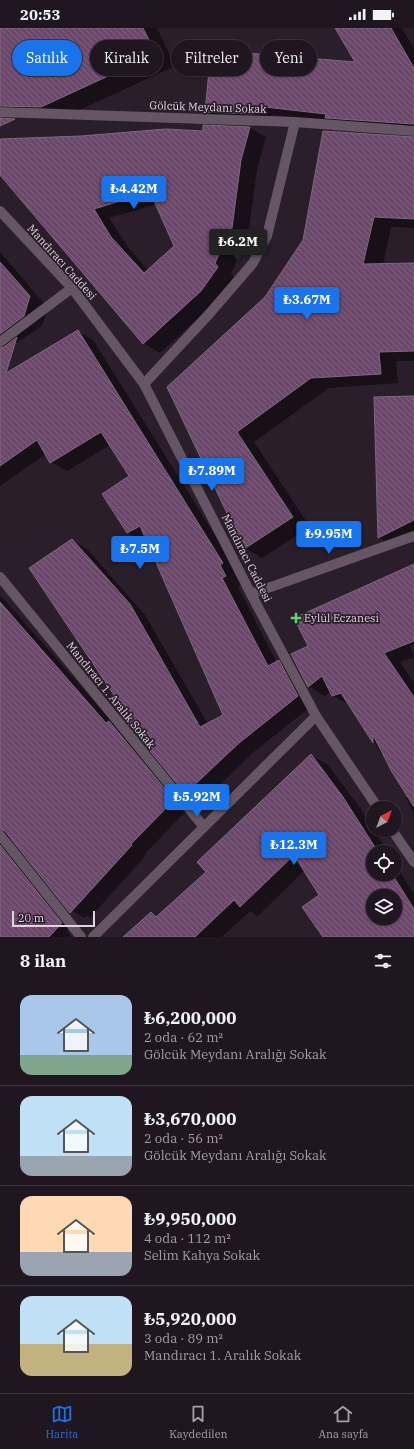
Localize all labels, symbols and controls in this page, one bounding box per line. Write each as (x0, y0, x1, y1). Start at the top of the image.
text: 20:53 (20, 5, 61, 24)
chip: Satılık (12, 40, 82, 76)
chip: Kiralık (90, 40, 163, 76)
chip: Filtreler (171, 40, 252, 76)
chip: Yeni (260, 40, 317, 76)
street label: Gölcük Meydanı Sokak (149, 98, 267, 116)
pin: ₺4.42M (101, 176, 167, 210)
text: ₺4.42M (110, 180, 158, 197)
street label: Mandıracı Caddesi (25, 221, 100, 303)
pin: ₺6.2M (210, 229, 266, 263)
text: ₺6.2M (218, 233, 258, 250)
pin: ₺3.67M (274, 287, 340, 321)
text: ₺3.67M (283, 291, 331, 308)
pin: ₺7.89M (179, 458, 245, 492)
text: ₺7.89M (188, 462, 236, 479)
street label: Mandıracı Caddesi (219, 512, 275, 605)
pin: ₺9.95M (296, 521, 362, 555)
text: ₺9.95M (305, 525, 353, 542)
pin: ₺7.5M (112, 536, 168, 570)
text: ₺7.5M (120, 540, 160, 557)
place label: Eylül Eczanesi (304, 611, 379, 625)
marker: Eylül Eczanesi (291, 613, 301, 623)
street label: Mandıracı 1. Aralık Sokak (64, 639, 159, 752)
pin: ₺5.92M (164, 784, 230, 818)
text: ₺5.92M (173, 788, 221, 805)
north arrow (366, 801, 402, 837)
map controls (366, 801, 402, 925)
pin: ₺12.3M (261, 832, 327, 866)
text: ₺12.3M (270, 836, 318, 853)
button: locate (366, 845, 402, 881)
button: layers (366, 889, 402, 925)
scale bar (12, 909, 95, 928)
text: 20 m (18, 911, 44, 925)
text: 8 ilan (20, 950, 66, 972)
icon: filters (372, 950, 394, 972)
text: ₺6,200,000 (144, 1007, 236, 1029)
icon: home (52, 1011, 100, 1059)
text: 2 oda · 62 m² (144, 1029, 223, 1046)
text: Gölcük Meydanı Aralığı Sokak (144, 1046, 327, 1063)
text: ₺3,670,000 (144, 1108, 236, 1130)
icon: home (52, 1112, 100, 1160)
text: 2 oda · 56 m² (144, 1130, 223, 1147)
text: Gölcük Meydanı Aralığı Sokak (144, 1147, 327, 1164)
text: ₺9,950,000 (144, 1208, 236, 1230)
icon: home (52, 1212, 100, 1260)
text: 4 oda · 112 m² (144, 1230, 231, 1247)
text: Selim Kahya Sokak (144, 1247, 260, 1264)
text: ₺5,920,000 (144, 1308, 236, 1330)
icon: home (52, 1312, 100, 1360)
text: 3 oda · 89 m² (144, 1330, 223, 1347)
text: Mandıracı 1. Aralık Sokak (144, 1347, 301, 1364)
tab: Harita (45, 1403, 78, 1441)
tab: Kaydedilen (169, 1403, 228, 1441)
tab: Ana sayfa (318, 1403, 369, 1441)

